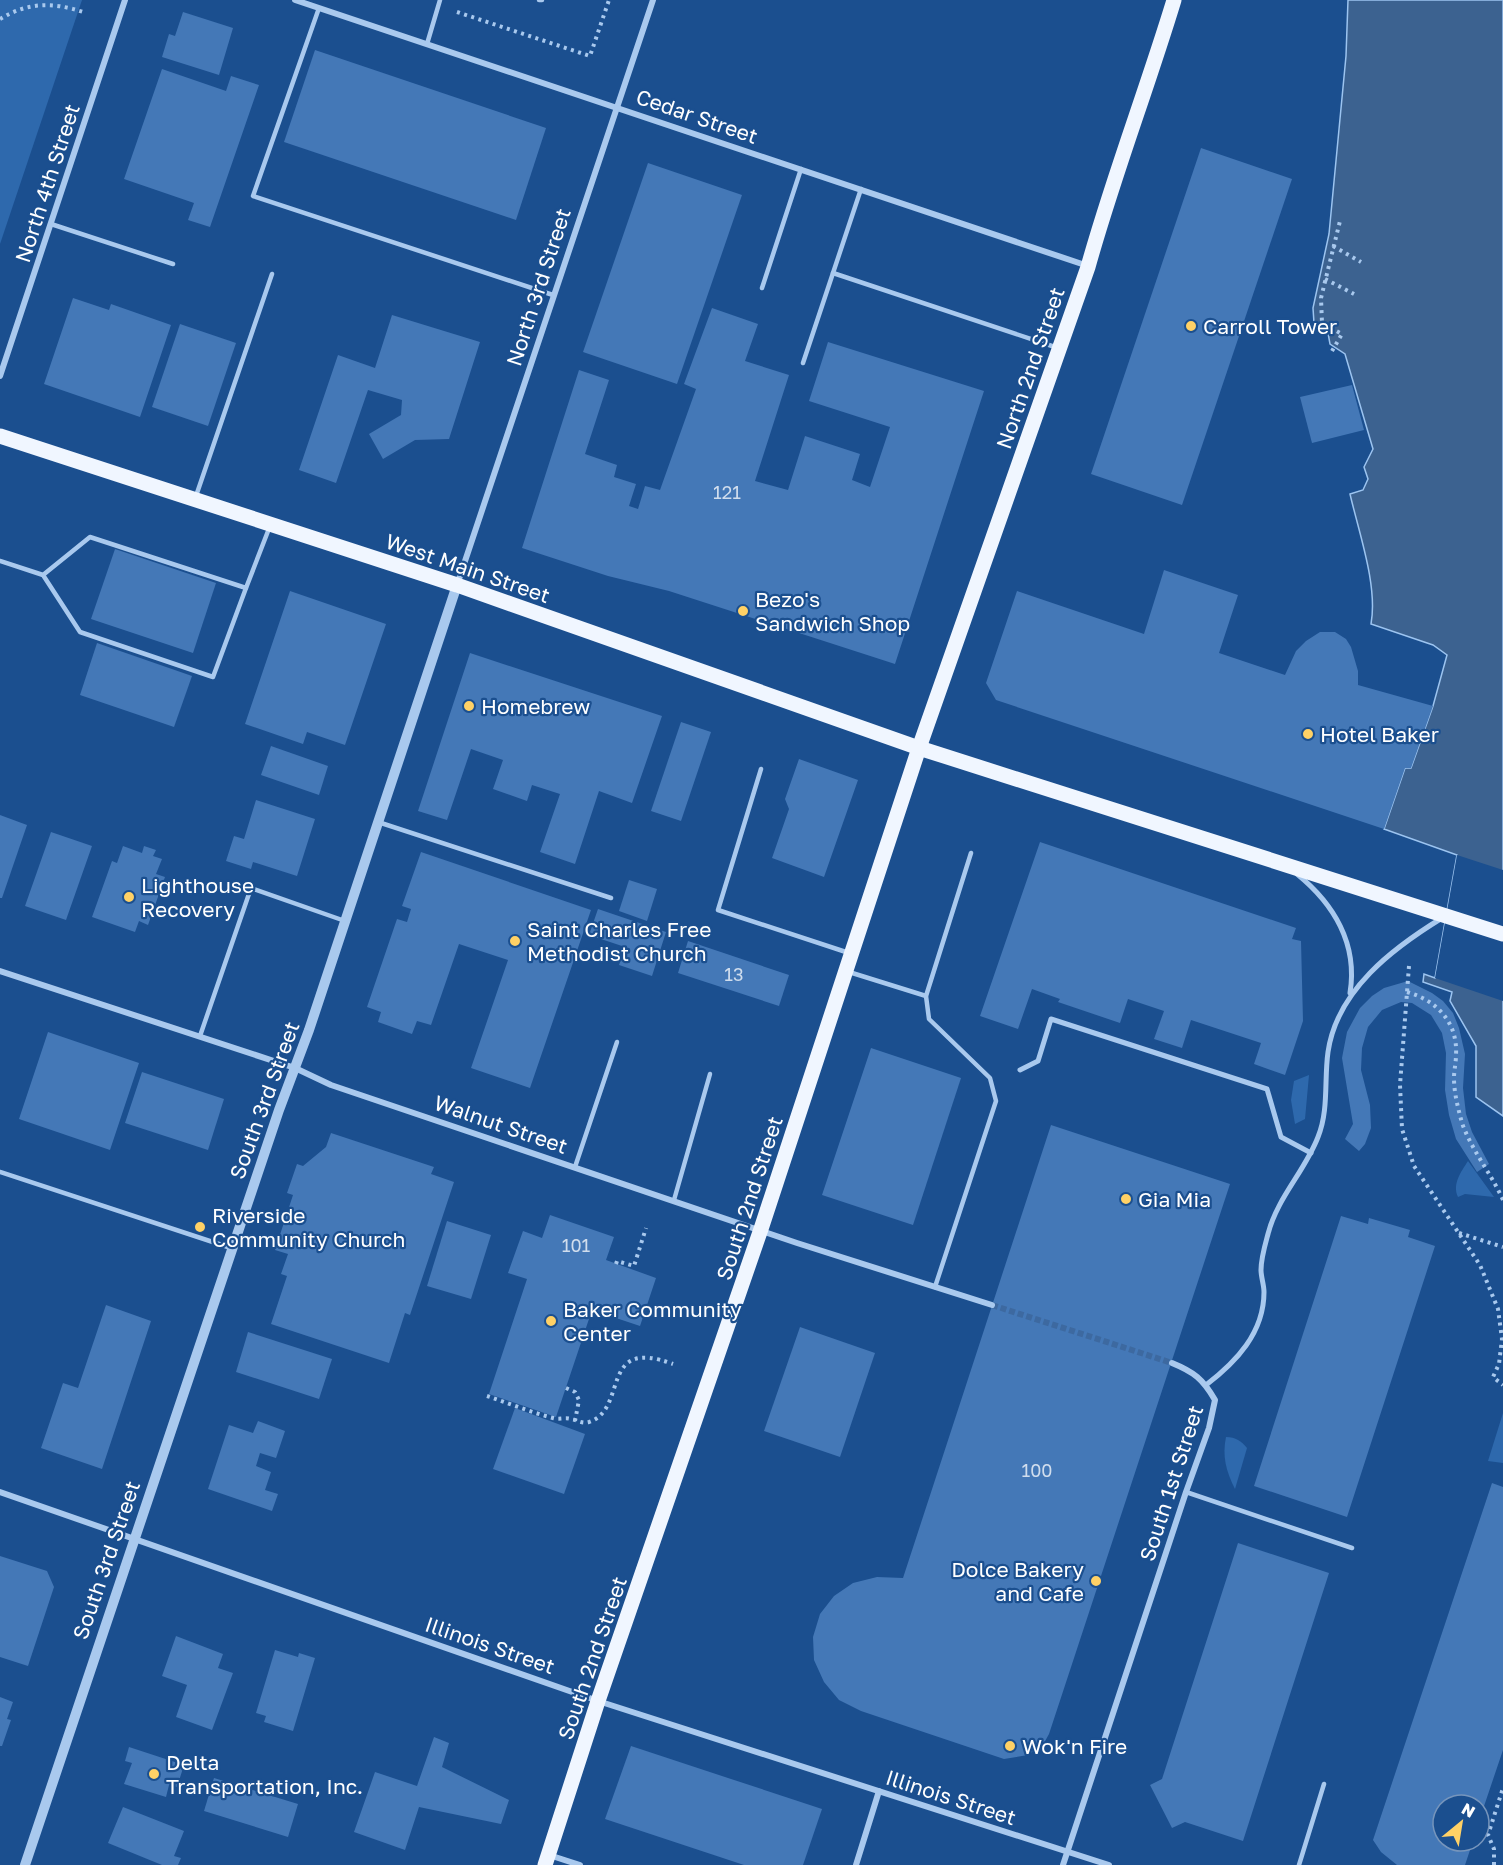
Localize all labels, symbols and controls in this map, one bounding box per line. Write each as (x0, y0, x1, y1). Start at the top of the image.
street label: Cedar Street (633, 83, 761, 149)
street label: North 4th Street (9, 100, 85, 266)
street label: North 3rd Street (500, 205, 576, 369)
street label: North 2nd Street (990, 284, 1070, 452)
place label: Carroll Tower (1203, 313, 1337, 339)
marker: Carroll Tower (1184, 319, 1198, 333)
house number: 121 (713, 481, 741, 503)
street label: West Main Street (382, 528, 554, 608)
place label: Bezo's Sandwich Shop (755, 586, 910, 636)
marker: Bezo's Sandwich Shop (736, 604, 750, 618)
place label: Homebrew (481, 693, 590, 719)
marker: Homebrew (462, 699, 476, 713)
place label: Hotel Baker (1320, 721, 1439, 747)
marker: Hotel Baker (1301, 727, 1315, 741)
place label: Lighthouse Recovery (141, 872, 254, 922)
marker: Lighthouse Recovery (122, 890, 136, 904)
place label: Saint Charles Free Methodist Church (527, 916, 711, 966)
marker: Saint Charles Free Methodist Church (508, 934, 522, 948)
house number: 13 (724, 963, 744, 985)
street label: South 3rd Street (223, 1018, 305, 1182)
street label: Walnut Street (431, 1089, 571, 1159)
street label: South 2nd Street (710, 1113, 788, 1283)
place label: Gia Mia (1138, 1186, 1211, 1212)
marker: Gia Mia (1119, 1192, 1133, 1206)
place label: Riverside Community Church (212, 1202, 405, 1252)
marker: Riverside Community Church (193, 1220, 207, 1234)
house number: 101 (562, 1234, 591, 1256)
place label: Baker Community Center (563, 1296, 742, 1346)
marker: Baker Community Center (544, 1314, 558, 1328)
street label: South 1st Street (1134, 1402, 1208, 1564)
house number: 100 (1021, 1459, 1053, 1481)
street label: South 3rd Street (67, 1477, 145, 1643)
place label: Dolce Bakery and Cafe (951, 1556, 1084, 1606)
street label: South 2nd Street (552, 1573, 632, 1743)
marker: Dolce Bakery and Cafe (1089, 1574, 1103, 1588)
street label: Illinois Street (422, 1611, 558, 1679)
place label: Wok'n Fire (1022, 1733, 1127, 1759)
marker: Wok'n Fire (1003, 1739, 1017, 1753)
place label: Delta Transportation, Inc. (166, 1749, 363, 1799)
street label: Illinois Street (883, 1764, 1019, 1830)
marker: Delta Transportation, Inc. (147, 1767, 161, 1781)
north arrow (1431, 1793, 1491, 1853)
text: N (1458, 1798, 1479, 1822)

